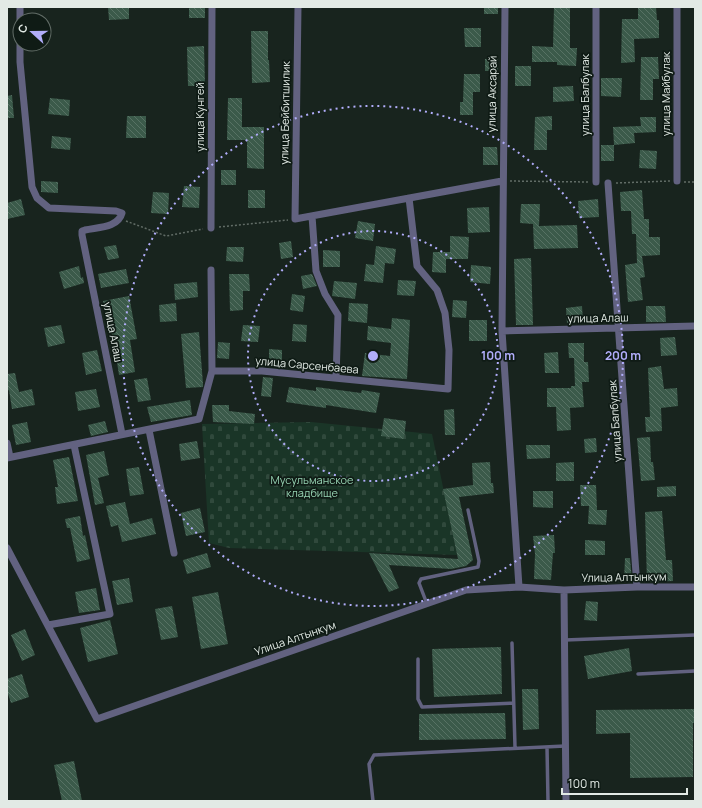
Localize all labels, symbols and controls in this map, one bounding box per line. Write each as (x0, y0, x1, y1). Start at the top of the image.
north arrow (12, 12, 52, 52)
text: С (14, 22, 31, 35)
street label: улица Майбулак (658, 51, 673, 136)
street label: улица Балбулак (577, 53, 592, 136)
street label: улица Аксарай (483, 56, 500, 132)
street label: улица Бейбитшилик (276, 61, 293, 165)
street label: улица Кунгей (192, 82, 207, 152)
street label: улица Алаш (100, 301, 127, 363)
street label: улица Алаш (567, 309, 629, 326)
text: 100 m (481, 347, 515, 364)
text: 200 m (605, 347, 641, 364)
centre of rings (366, 349, 380, 363)
street label: улица Сарсенбаева (255, 353, 359, 376)
street label: улица Балбулак (604, 379, 625, 462)
park label: Мусульманское кладбище (270, 472, 354, 500)
street label: Улица Алтынкум (581, 568, 667, 585)
street label: Улица Алтынкум (252, 617, 338, 659)
scale bar (562, 770, 687, 796)
text: 100 m (568, 775, 600, 792)

